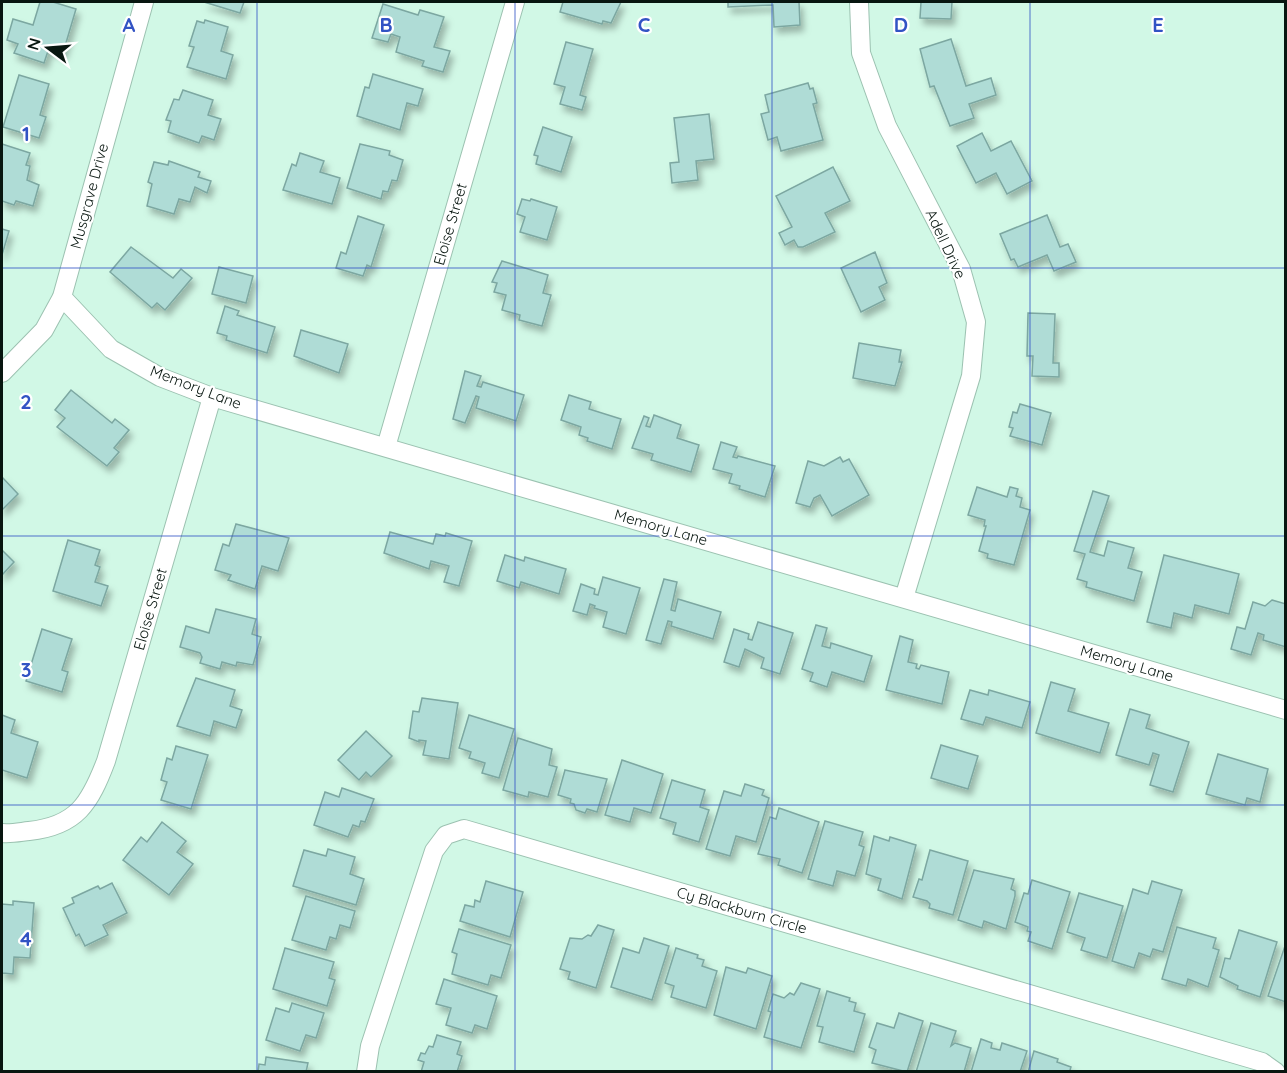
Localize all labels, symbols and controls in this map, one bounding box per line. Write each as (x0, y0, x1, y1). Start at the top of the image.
text: A (123, 12, 136, 37)
text: B (379, 12, 393, 37)
text: C (638, 12, 651, 37)
text: D (894, 12, 908, 37)
text: E (1152, 12, 1164, 37)
north arrow (18, 18, 78, 78)
text: N (22, 35, 45, 52)
text: 1 (22, 121, 30, 146)
street label: Musgrave Drive (66, 141, 112, 251)
street label: Eloise Street (429, 181, 471, 267)
street label: Adell Drive (922, 206, 970, 282)
street label: Memory Lane (148, 361, 244, 413)
text: 2 (20, 389, 32, 414)
street label: Memory Lane (612, 505, 710, 549)
street label: Eloise Street (129, 566, 171, 652)
street label: Memory Lane (1078, 641, 1176, 685)
text: 3 (21, 657, 31, 682)
street label: Cy Blackburn Circle (675, 882, 809, 938)
text: 4 (20, 926, 32, 951)

